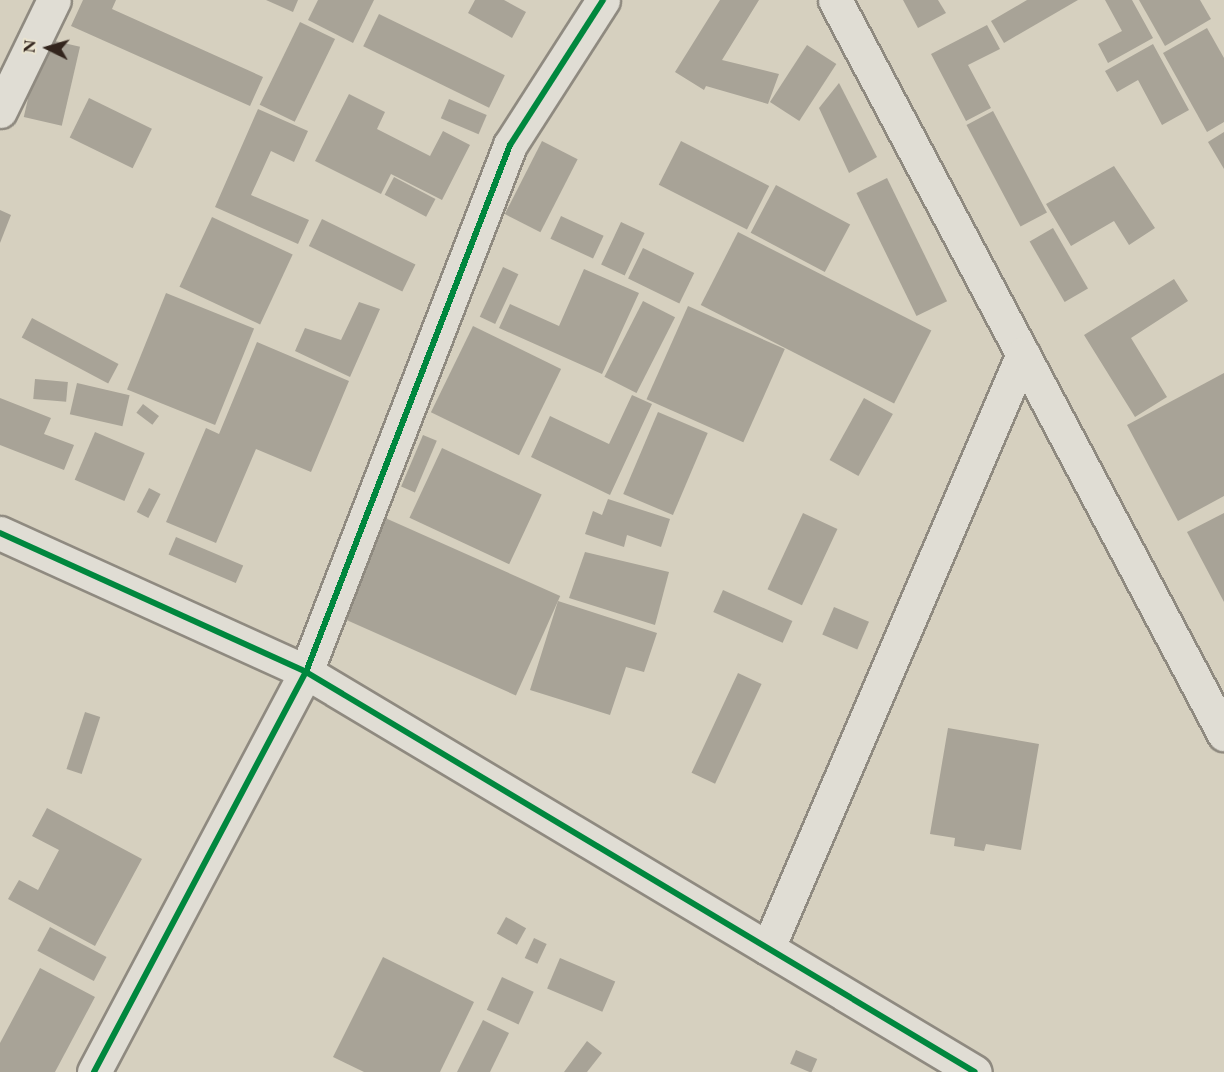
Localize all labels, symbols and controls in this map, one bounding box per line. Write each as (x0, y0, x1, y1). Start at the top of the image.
north arrow (18, 18, 78, 78)
text: N (19, 39, 41, 54)

